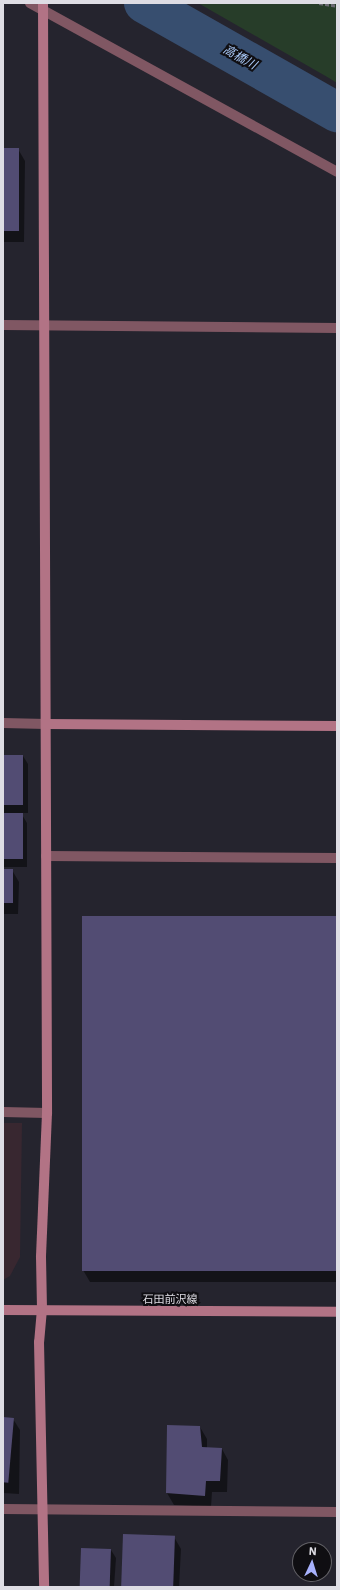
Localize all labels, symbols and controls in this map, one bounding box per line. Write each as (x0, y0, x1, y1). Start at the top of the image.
water label: 高橋川 (221, 42, 259, 72)
street label: 石田前沢線 (143, 1292, 197, 1306)
north arrow (292, 1542, 332, 1582)
text: N (308, 1544, 317, 1558)

